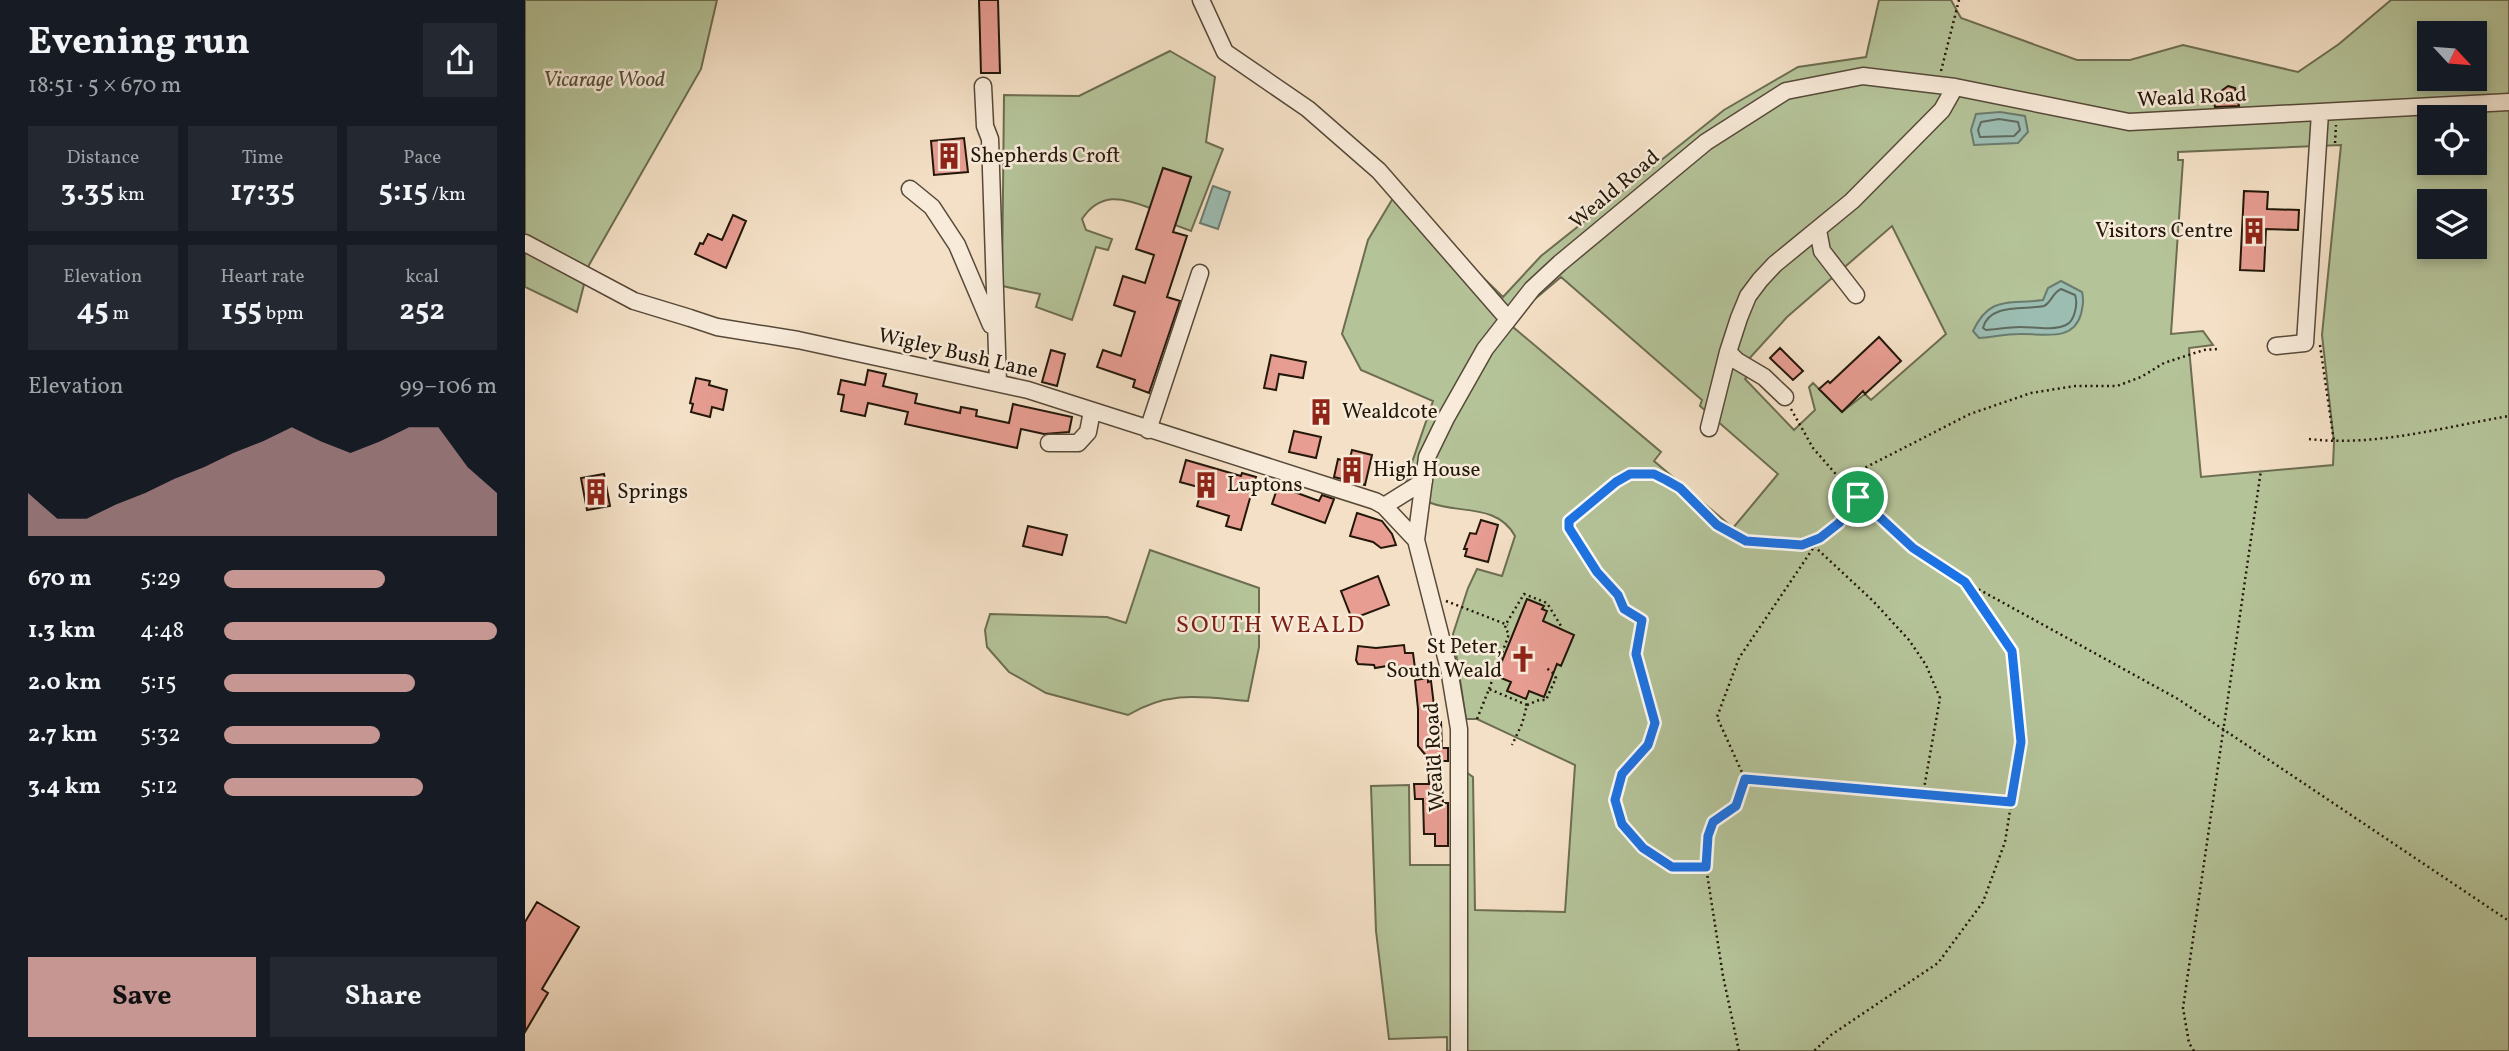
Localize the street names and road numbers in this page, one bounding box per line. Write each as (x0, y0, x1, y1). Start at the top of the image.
street label: Weald Road (2137, 81, 2247, 115)
street label: Weald Road (1564, 144, 1666, 236)
street label: Wigley Bush Lane (875, 321, 1041, 387)
street label: Weald Road (1418, 702, 1452, 812)

